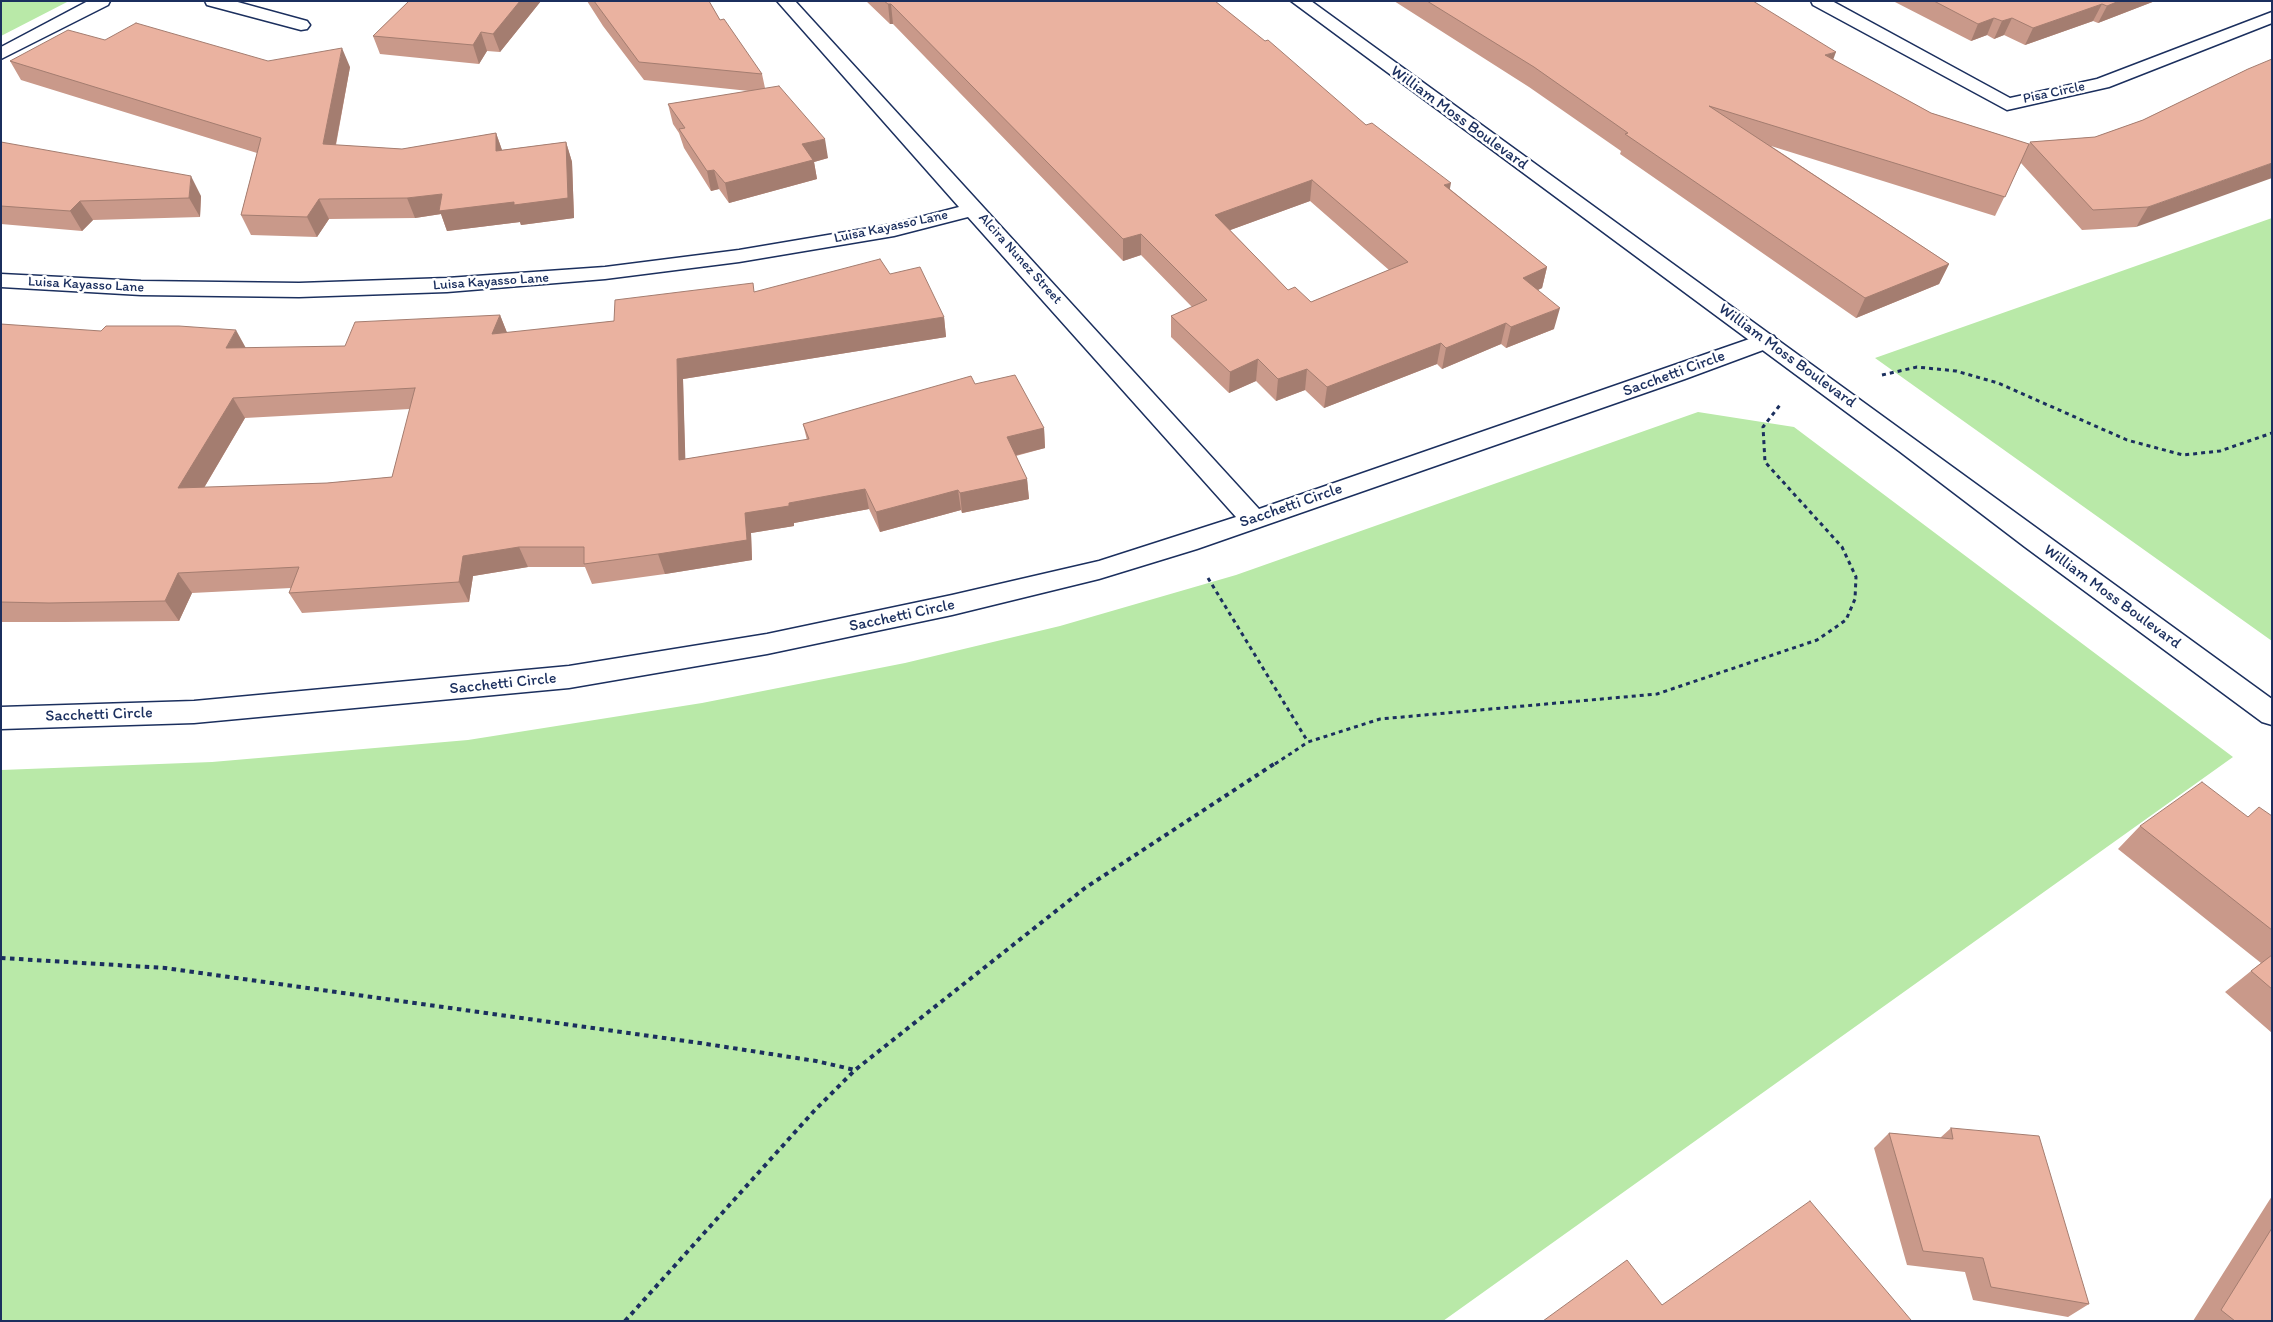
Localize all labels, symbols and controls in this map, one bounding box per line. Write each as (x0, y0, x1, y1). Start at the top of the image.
street label: William Moss Boulevard (1386, 62, 1532, 174)
street label: Pisa Circle (2021, 78, 2087, 108)
street label: Luisa Kayasso Lane (832, 207, 950, 247)
street label: Alcira Nunez Street (975, 210, 1065, 308)
street label: Luisa Kayasso Lane (432, 270, 550, 294)
street label: Luisa Kayasso Lane (28, 274, 144, 296)
street label: William Moss Boulevard (1714, 300, 1860, 412)
street label: Sacchetti Circle (1620, 347, 1728, 401)
street label: Sacchetti Circle (1237, 479, 1345, 533)
street label: William Moss Boulevard (2039, 541, 2185, 653)
street label: Sacchetti Circle (847, 595, 957, 637)
street label: Sacchetti Circle (449, 669, 557, 699)
street label: Sacchetti Circle (45, 704, 153, 726)

